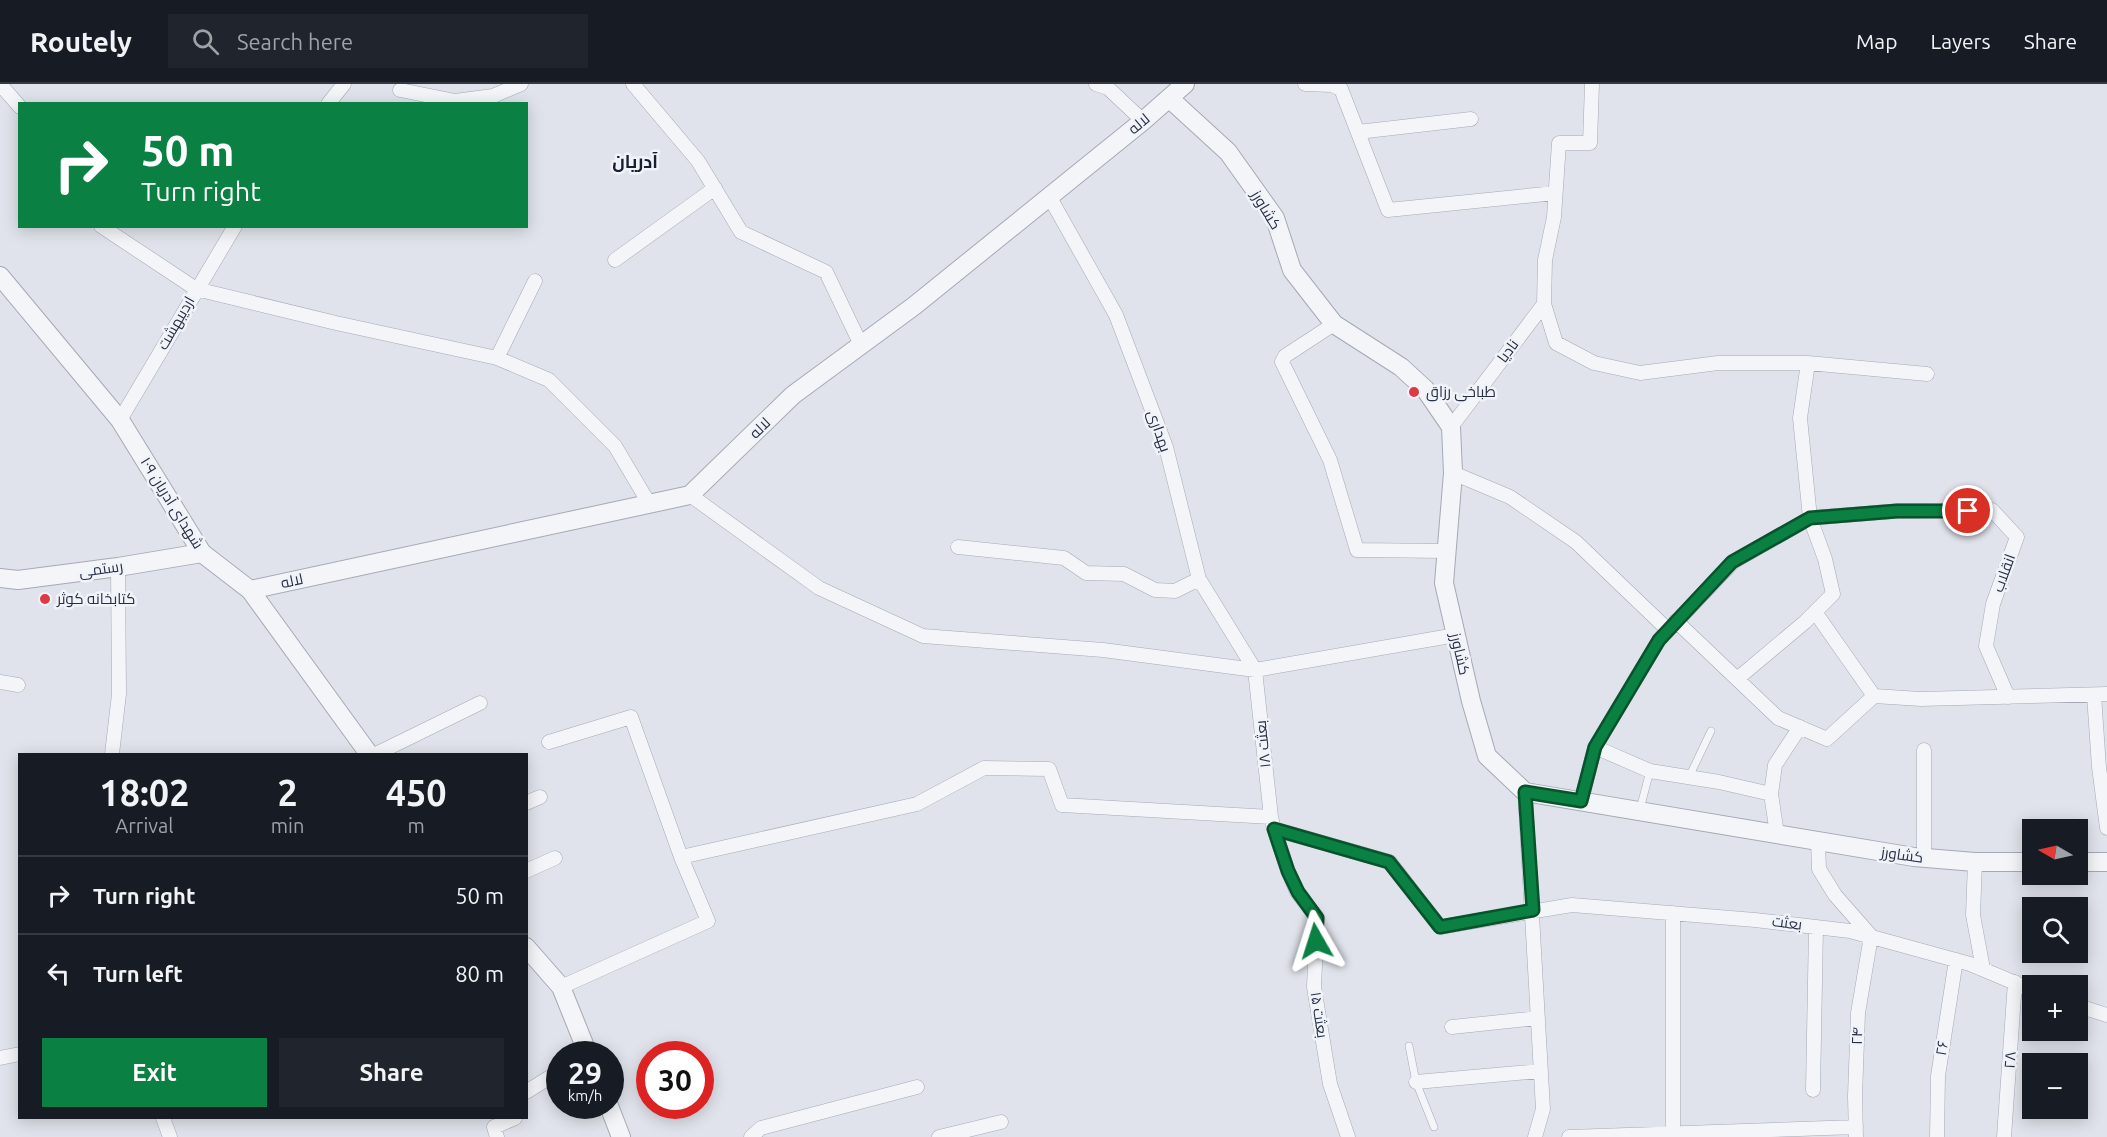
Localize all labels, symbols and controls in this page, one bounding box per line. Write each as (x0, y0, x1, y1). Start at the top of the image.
search box (168, 14, 588, 68)
icon: search (189, 25, 222, 58)
text: Routely (30, 26, 132, 57)
text: Search here (237, 29, 353, 54)
text: Map (1856, 29, 1897, 53)
text: Layers (1930, 29, 1991, 53)
text: Share (2024, 29, 2077, 53)
street label: لاله (1125, 110, 1153, 137)
icon: right (42, 126, 120, 204)
text: 50 m (141, 127, 235, 174)
district label: آدریان (612, 151, 658, 172)
text: Turn right (141, 176, 261, 206)
street label: کشاورز (1247, 186, 1285, 233)
street label: اردیبهشت (154, 293, 199, 353)
street label: نادیا (1494, 336, 1522, 365)
place label: طباخی رزاق (1426, 383, 1496, 402)
marker: طباخی رزاق (1407, 385, 1421, 399)
street label: بهداری (1142, 408, 1175, 455)
street label: لاله (746, 414, 774, 442)
street label: شهدای آدریان ۱۰۹ (136, 454, 207, 553)
pin (1942, 485, 1993, 536)
icon: arrive (1951, 494, 1984, 527)
street label: انقلاب (1989, 551, 2018, 594)
street label: رستمی (78, 557, 124, 582)
street label: لاله (279, 570, 305, 591)
place label: کتابخانه کوثر (56, 590, 135, 608)
marker: کتابخانه کوثر (38, 592, 52, 606)
street label: کشاورز (1446, 630, 1474, 677)
street label: بعثت ۱۸ (1252, 719, 1273, 769)
text: 18:02 (99, 772, 189, 813)
text: 2 (277, 772, 298, 813)
text: 450 (386, 772, 447, 813)
text: Arrival (115, 814, 174, 837)
text: min (271, 814, 304, 837)
text: m (408, 814, 425, 837)
north arrow (2022, 819, 2088, 885)
map controls (2022, 819, 2088, 1119)
street label: کشاورز (1879, 843, 1924, 867)
icon: right (42, 879, 75, 912)
text: Turn right (93, 883, 195, 908)
text: 50 m (455, 883, 504, 908)
button: search (2022, 897, 2088, 963)
position arrow (1284, 909, 1348, 973)
street label: بعثت (1771, 912, 1803, 933)
icon: left (42, 957, 75, 990)
text: Turn left (93, 961, 183, 986)
text: 80 m (455, 961, 504, 986)
button: + (2022, 975, 2088, 1041)
street label: بعثت ۱۵ (1307, 991, 1332, 1039)
street label: ۲۴ (1848, 1027, 1865, 1045)
button: Exit (42, 1038, 267, 1107)
button: Share (279, 1038, 504, 1107)
street label: ۲۶ (1932, 1039, 1951, 1057)
speed limit sign: 30 (636, 1041, 714, 1119)
street label: ۲۸ (2000, 1051, 2019, 1069)
button: − (2022, 1053, 2088, 1119)
text: 29 (568, 1056, 602, 1090)
text: km/h (568, 1087, 602, 1104)

